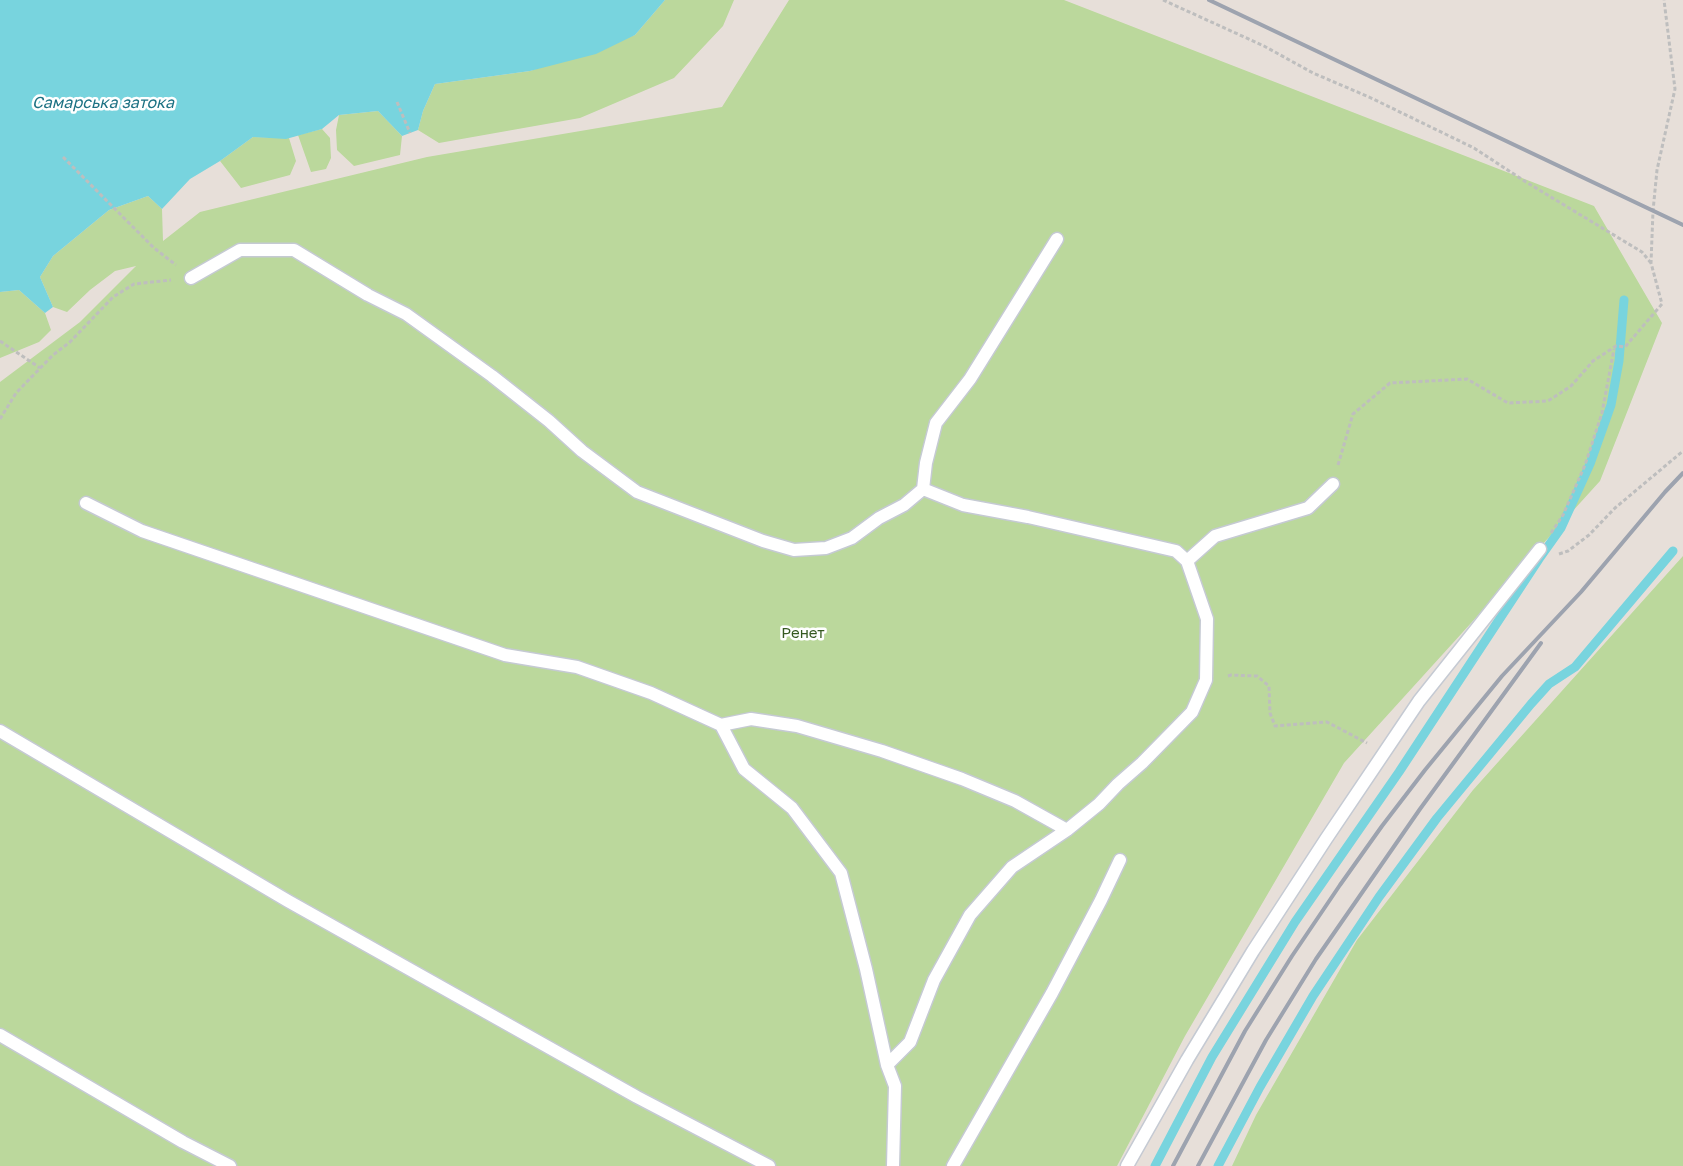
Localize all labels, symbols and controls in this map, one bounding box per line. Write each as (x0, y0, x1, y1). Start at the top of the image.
water label: Самарська затока (32, 93, 174, 113)
park label: Ренет (781, 624, 825, 642)

